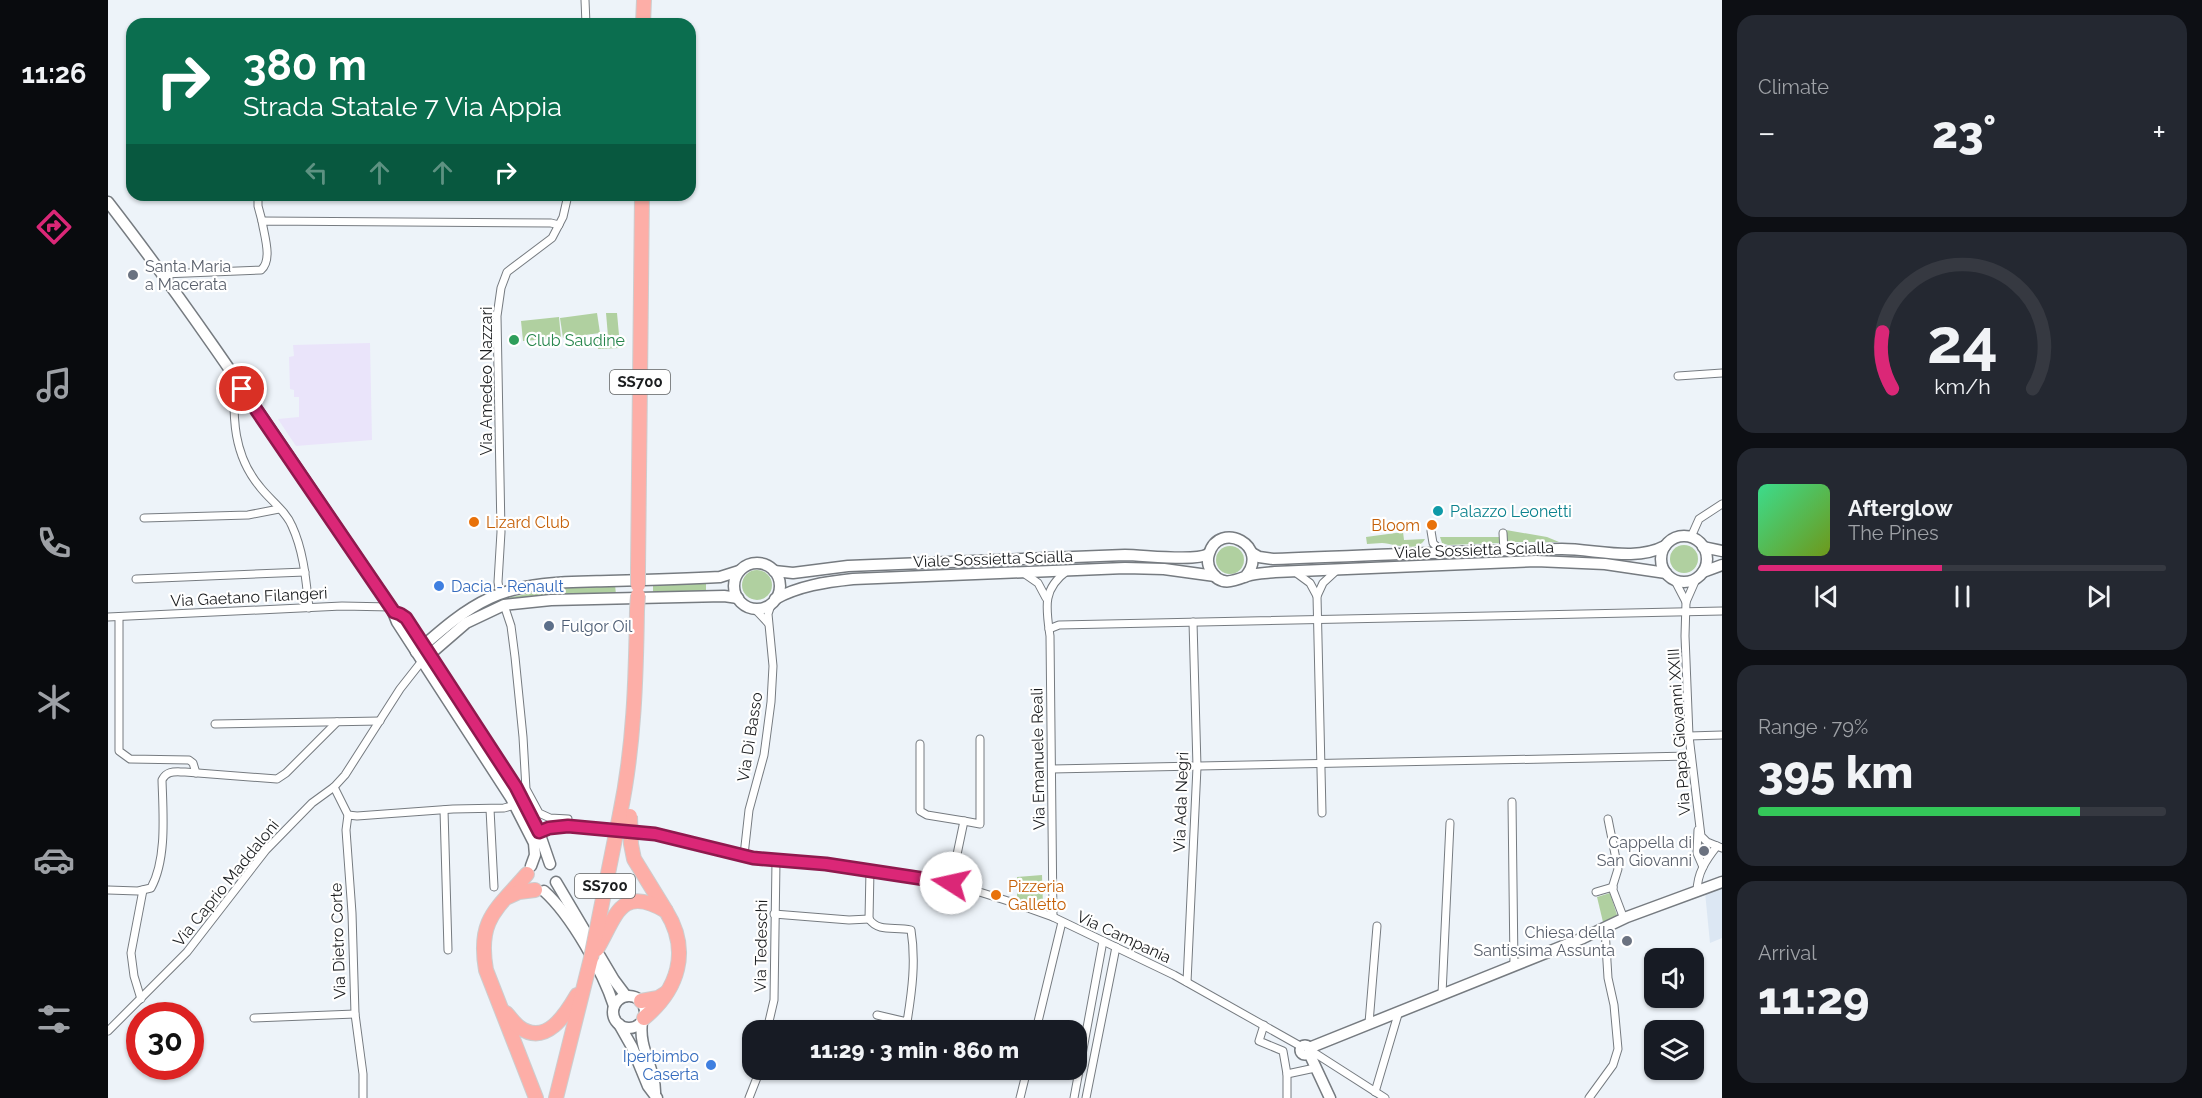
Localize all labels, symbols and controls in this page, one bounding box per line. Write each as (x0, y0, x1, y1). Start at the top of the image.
text: 380 m (243, 41, 367, 90)
icon: right (144, 42, 222, 120)
text: 11:26 (22, 58, 86, 89)
text: Climate (1758, 75, 1829, 99)
text: Strada Statale 7 Via Appia (243, 91, 562, 122)
text: 23° (1932, 106, 1996, 159)
text: − (1758, 113, 1776, 152)
text: + (2152, 113, 2166, 152)
icon: left (300, 156, 333, 189)
icon: ahead (363, 156, 396, 189)
icon: ahead (426, 156, 459, 189)
icon: right (489, 156, 522, 189)
icon: directions (33, 206, 75, 248)
place label: Santa Maria a Macerata (145, 257, 231, 294)
marker: Santa Maria a Macerata (126, 268, 140, 282)
text: 24 (1927, 305, 1997, 379)
street label: Via Amedeo Nazzari (477, 306, 496, 456)
place label: Club Saudine (526, 331, 625, 350)
marker: Club Saudine (507, 333, 521, 347)
pin (216, 363, 267, 414)
icon: music (33, 364, 75, 406)
road number: SS700 (610, 370, 670, 394)
icon: arrive (225, 372, 258, 405)
text: km/h (1934, 375, 1990, 400)
text: Afterglow (1848, 495, 1953, 521)
place label: Palazzo Leonetti (1450, 502, 1572, 521)
marker: Palazzo Leonetti (1431, 504, 1445, 518)
place label: Lizard Club (486, 513, 570, 532)
marker: Lizard Club (467, 515, 481, 529)
place label: Bloom (1371, 516, 1420, 535)
marker: Bloom (1425, 518, 1439, 532)
text: The Pines (1848, 521, 1939, 545)
icon: phone (33, 522, 75, 564)
street label: Viale Sossietta Scialla (1394, 538, 1554, 562)
street label: Viale Sossietta Scialla (913, 547, 1073, 571)
place label: Dacia - Renault (451, 577, 564, 596)
marker: Dacia - Renault (432, 579, 446, 593)
icon: previous (1810, 580, 1843, 613)
icon: pause (1946, 580, 1979, 613)
icon: next (2082, 580, 2115, 613)
street label: Via Gaetano Filangeri (170, 583, 328, 611)
place label: Fulgor Oil (561, 617, 633, 636)
marker: Fulgor Oil (542, 619, 556, 633)
street label: Via Papa Giovanni XXIII (1664, 648, 1694, 816)
icon: climate (33, 681, 75, 723)
street label: Via Emanuele Reali (1027, 688, 1049, 830)
street label: Via Di Basso (734, 691, 766, 783)
text: Range · 79% (1758, 715, 1868, 739)
text: 395 km (1758, 746, 1913, 799)
street label: Via Ada Negri (1170, 751, 1192, 853)
street label: Via Caprio Maddaloni (169, 816, 283, 950)
place label: Cappella di San Giovanni (1597, 833, 1692, 870)
icon: car (33, 839, 75, 881)
marker: Cappella di San Giovanni (1697, 844, 1711, 858)
position arrow (919, 851, 983, 915)
road number: SS700 (575, 874, 635, 898)
place label: Pizzeria Galletto (1008, 877, 1066, 914)
street label: Via Dietro Corte (326, 882, 350, 1000)
marker: Pizzeria Galletto (989, 888, 1003, 902)
street label: Via Tedeschi (751, 899, 771, 993)
street label: Via Campania (1074, 907, 1174, 967)
place label: Chiesa della Santissima Assunta (1474, 923, 1615, 960)
marker: Chiesa della Santissima Assunta (1620, 934, 1634, 948)
text: Arrival (1758, 941, 1817, 965)
map controls (1644, 948, 1704, 1080)
button: sound (1644, 948, 1704, 1008)
text: 11:29 (1758, 972, 1870, 1025)
icon: filters (33, 998, 75, 1040)
speed limit sign: 30 (126, 1002, 204, 1080)
button: layers (1644, 1020, 1704, 1080)
text: 11:29 · 3 min · 860 m (810, 1037, 1019, 1063)
place label: Iperbimbo Caserta (623, 1047, 699, 1084)
marker: Iperbimbo Caserta (704, 1058, 718, 1072)

